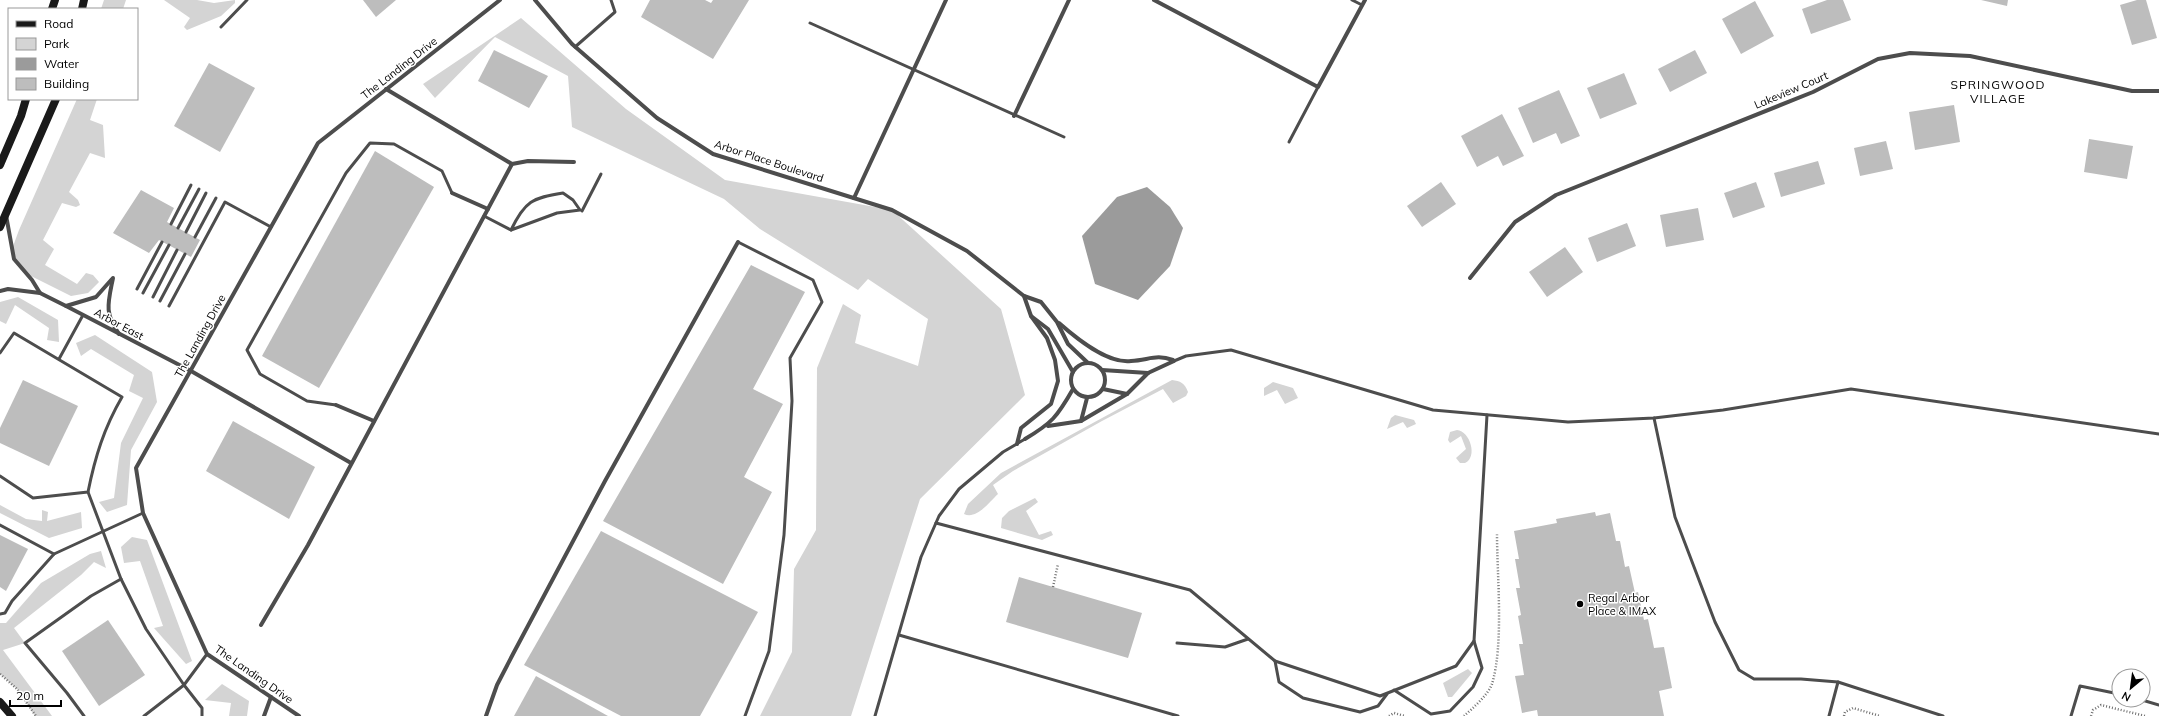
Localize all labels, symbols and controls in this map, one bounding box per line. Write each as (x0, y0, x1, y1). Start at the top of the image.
legend (8, 8, 138, 100)
text: Road (44, 16, 73, 31)
street label: The Landing Drive (358, 34, 440, 102)
text: Park (44, 36, 70, 51)
text: Water (44, 56, 80, 71)
street label: Lakeview Court (1752, 68, 1830, 112)
text: Building (44, 76, 89, 91)
district label: SPRINGWOOD VILLAGE (1951, 77, 2045, 106)
street label: Arbor Place Boulevard (713, 137, 825, 185)
street label: The Landing Drive (171, 292, 229, 380)
street label: Arbor East (92, 305, 146, 343)
place label: Regal Arbor Place & IMAX (1588, 591, 1657, 618)
marker: Regal Arbor Place & IMAX (1575, 599, 1585, 609)
street label: The Landing Drive (212, 642, 296, 706)
north arrow (2111, 668, 2151, 708)
scale bar (10, 682, 61, 708)
text: 20 m (16, 688, 44, 703)
text: N (2119, 689, 2133, 705)

